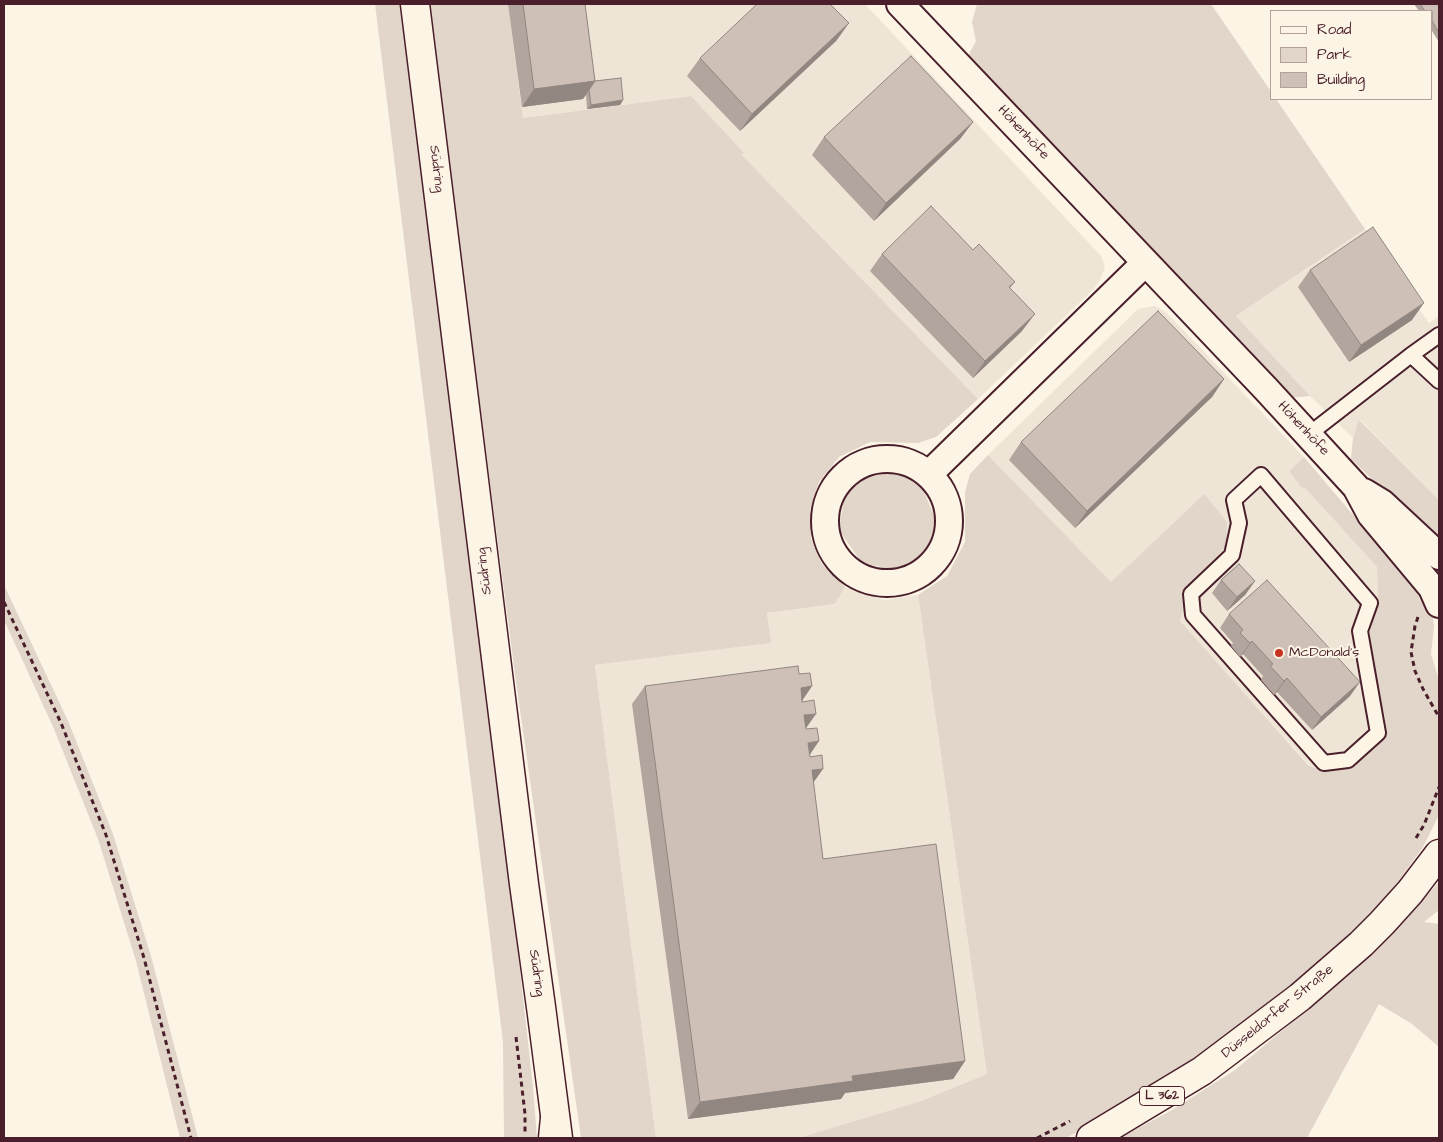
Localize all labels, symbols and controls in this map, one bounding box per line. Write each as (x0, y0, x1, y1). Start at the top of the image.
legend (1270, 10, 1433, 100)
text: Road (1317, 19, 1351, 40)
text: Park (1317, 44, 1352, 65)
text: Building (1317, 69, 1365, 90)
street label: Höhenhöfe (993, 102, 1053, 164)
street label: Südring (425, 144, 447, 194)
street label: Höhenhöfe (1273, 398, 1333, 460)
street label: Südring (474, 546, 496, 596)
place label: McDonald's (1289, 645, 1359, 661)
marker: McDonald's (1273, 647, 1285, 659)
street label: Südring (524, 948, 548, 998)
street label: Düsseldorfer Straße (1219, 962, 1337, 1062)
road number: L 362 (1140, 1086, 1184, 1106)

